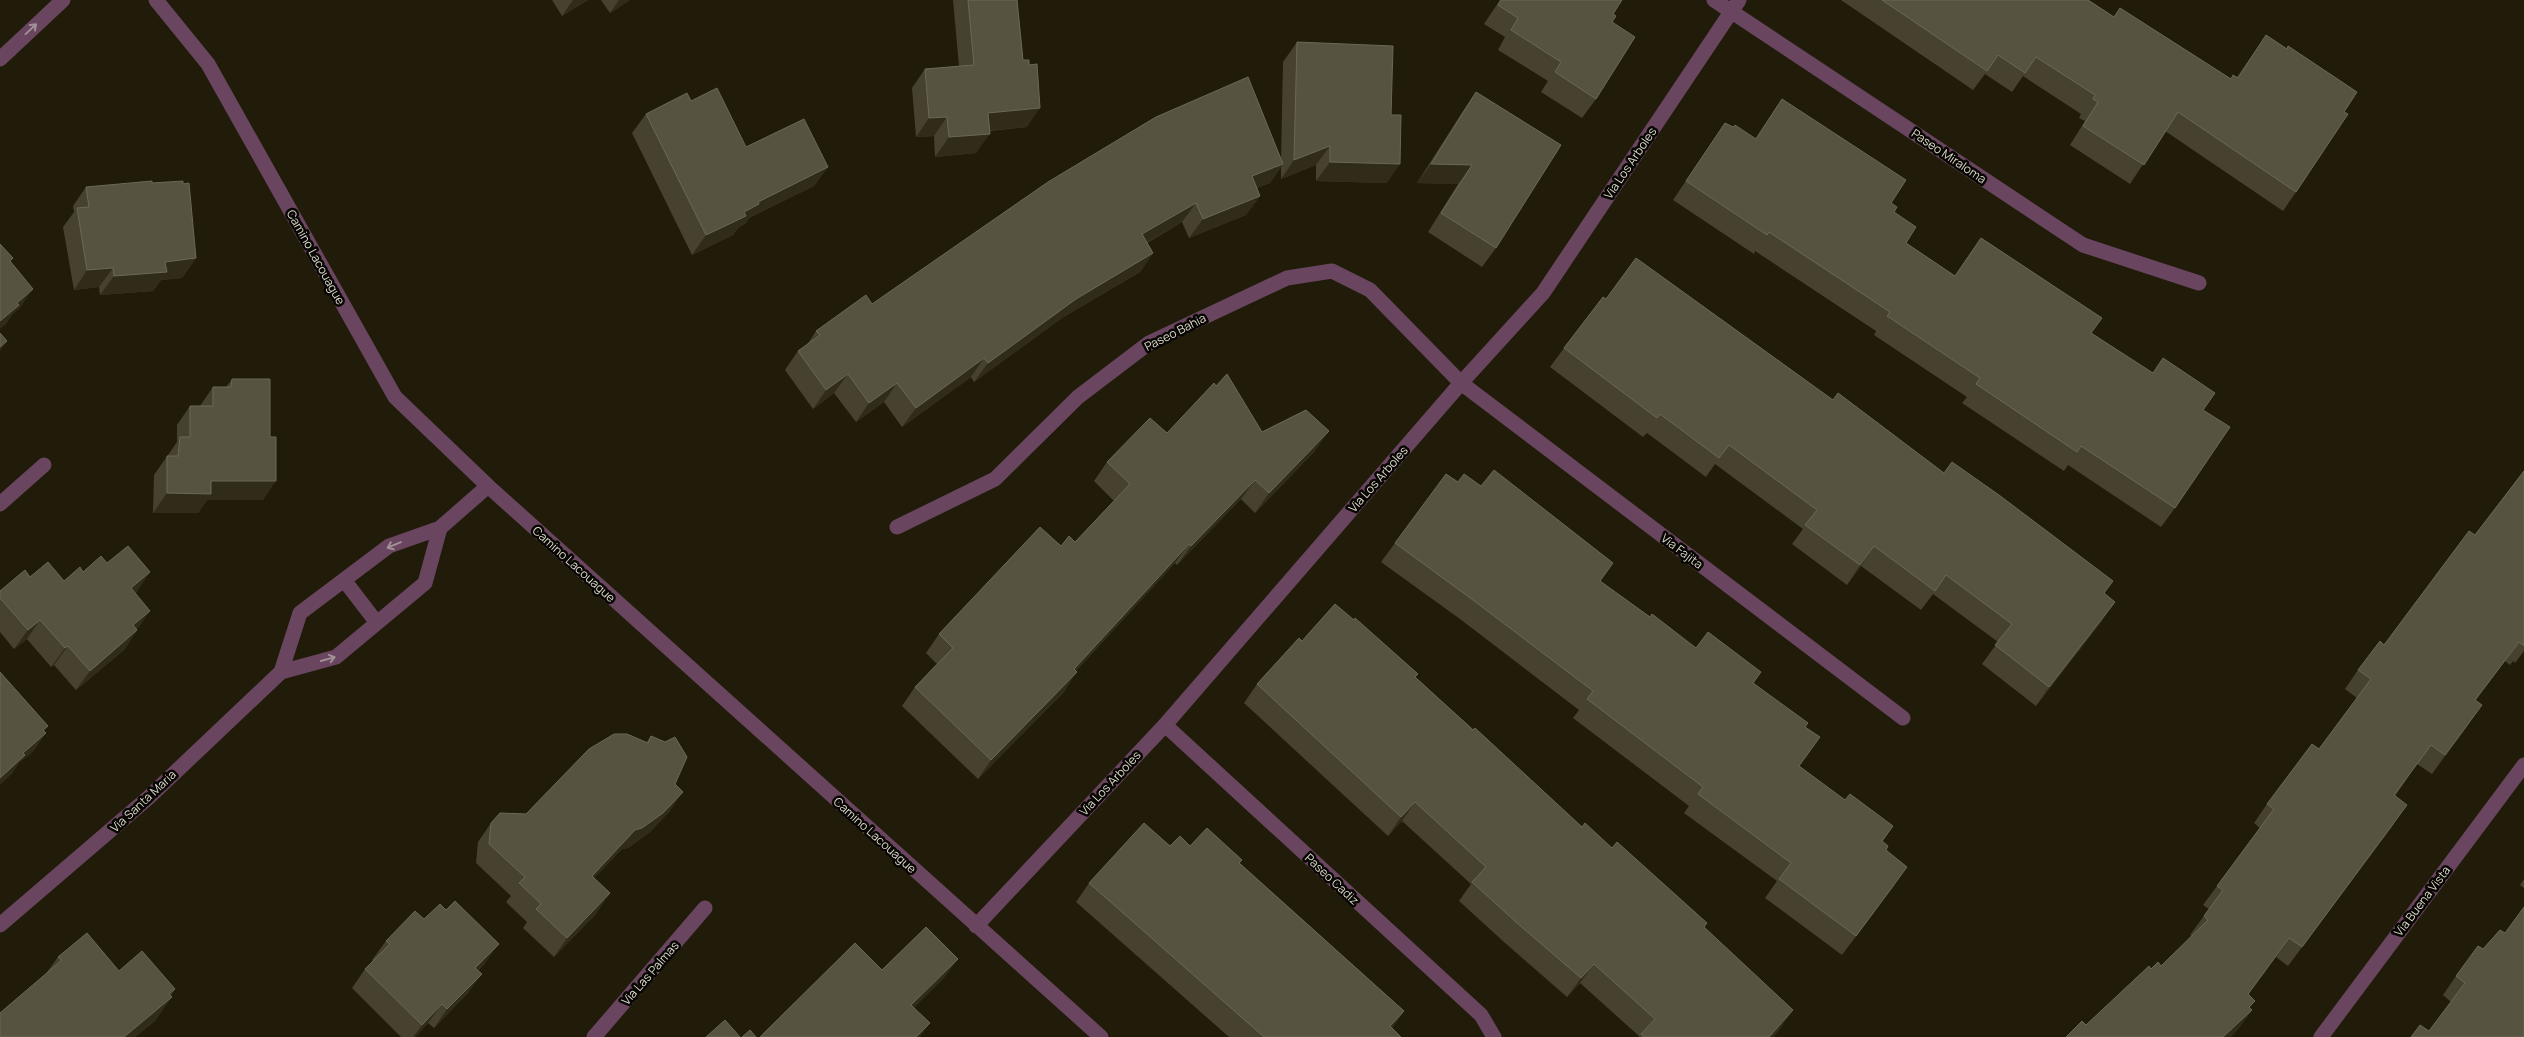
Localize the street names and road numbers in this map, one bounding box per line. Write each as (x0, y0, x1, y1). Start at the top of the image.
street label: Via Los Arboles (1600, 124, 1660, 202)
street label: Paseo Miraloma (1908, 125, 1990, 187)
street label: Camino Lacouague (283, 206, 349, 308)
street label: Paseo Bahia (1141, 309, 1209, 355)
street label: Via Los Arboles (1344, 442, 1412, 516)
street label: Camino Lacouague (529, 522, 619, 606)
street label: Via Fajita (1657, 530, 1707, 572)
street label: Via Los Arboles (1075, 747, 1145, 819)
street label: Via Santa Maria (106, 766, 180, 836)
street label: Camino Lacouague (830, 793, 920, 877)
street label: Paseo Cadiz (1301, 850, 1363, 908)
street label: Via Buena Vista (2390, 862, 2454, 940)
street label: Via Las Palmas (617, 937, 683, 1009)

